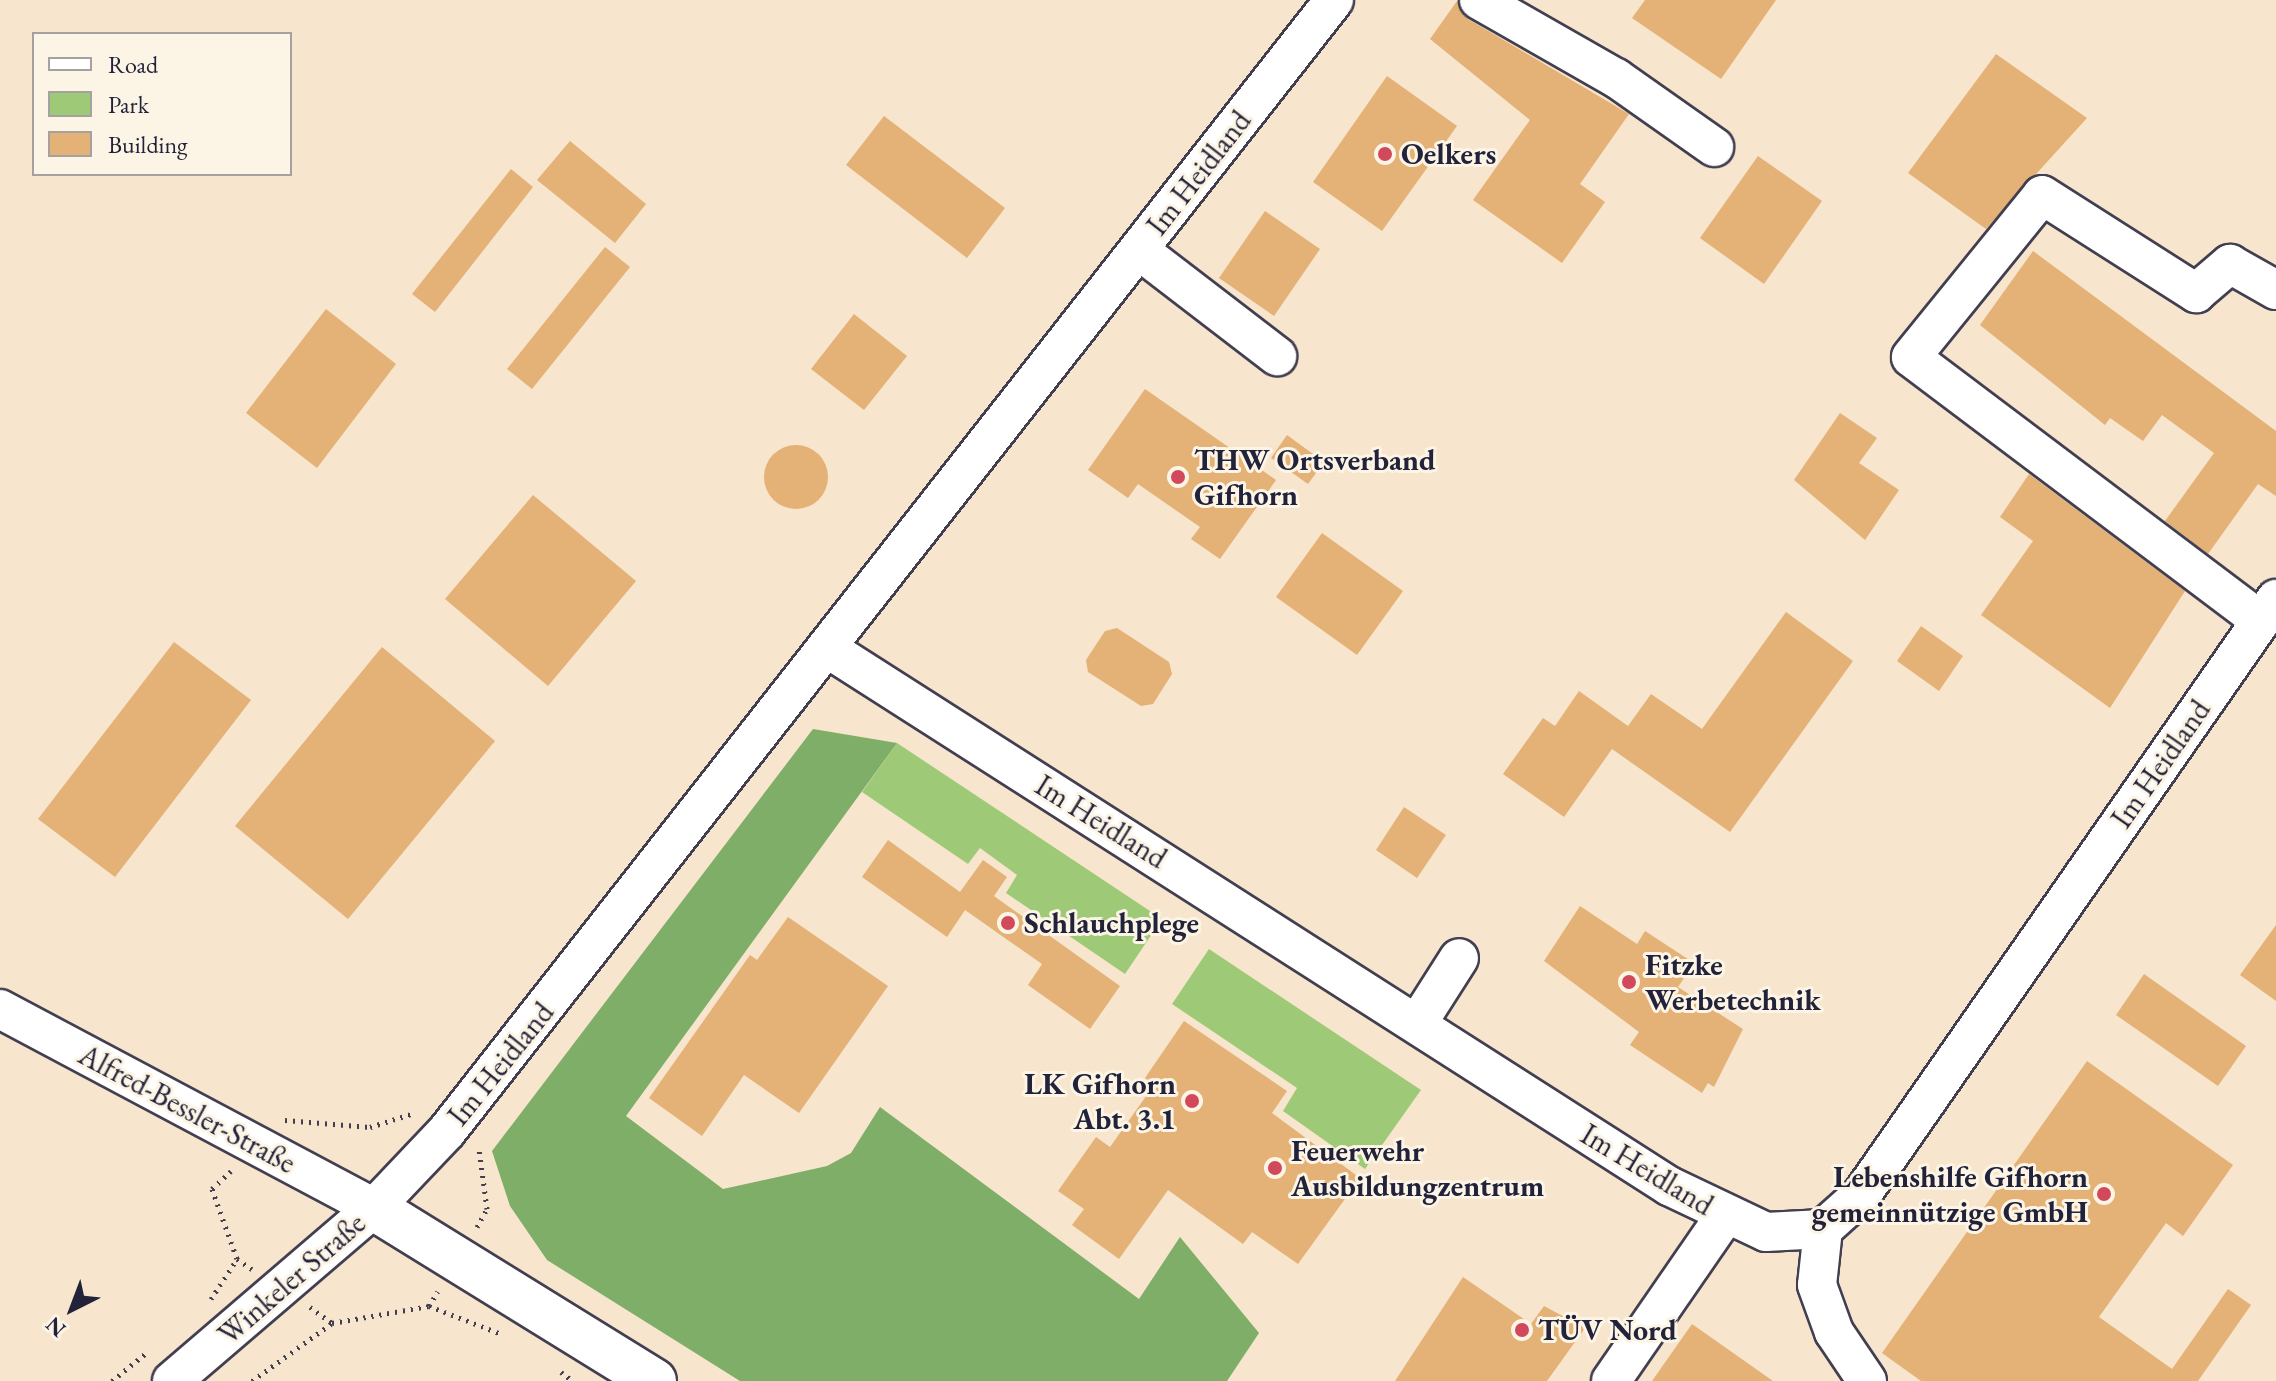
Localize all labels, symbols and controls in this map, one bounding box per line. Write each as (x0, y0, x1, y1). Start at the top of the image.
legend (32, 32, 292, 176)
text: Road (108, 49, 158, 80)
text: Park (108, 89, 149, 120)
street label: Im Heidland (1139, 104, 1259, 242)
text: Building (108, 129, 188, 160)
place label: Oelkers (1401, 136, 1496, 172)
marker: Oelkers (1376, 145, 1394, 163)
place label: THW Ortsverband Gifhorn (1194, 442, 1436, 512)
marker: THW Ortsverband Gifhorn (1169, 468, 1187, 486)
street label: Im Heidland (2104, 693, 2218, 835)
street label: Im Heidland (1029, 767, 1173, 877)
place label: Schlauchplege (1024, 905, 1199, 941)
marker: Schlauchplege (999, 914, 1017, 932)
place label: Fitzke Werbetechnik (1645, 947, 1821, 1018)
marker: Fitzke Werbetechnik (1620, 973, 1638, 991)
street label: Im Heidland (440, 995, 562, 1133)
street label: Alfred-Bessler-Straße (72, 1037, 302, 1181)
place label: LK Gifhorn Abt. 3.1 (1024, 1066, 1176, 1136)
marker: LK Gifhorn Abt. 3.1 (1183, 1092, 1201, 1110)
street label: Im Heidland (1574, 1116, 1720, 1224)
place label: Feuerwehr Ausbildungzentrum (1291, 1133, 1544, 1204)
marker: Feuerwehr Ausbildungzentrum (1266, 1159, 1284, 1177)
place label: Lebenshilfe Gifhorn gemeinnützige GmbH (1812, 1159, 2088, 1230)
marker: Lebenshilfe Gifhorn gemeinnützige GmbH (2095, 1185, 2113, 1203)
street label: Winkeler Straße (211, 1205, 373, 1353)
north arrow (32, 1269, 112, 1349)
text: N (39, 1310, 72, 1344)
place label: TÜV Nord (1538, 1312, 1677, 1348)
marker: TÜV Nord (1513, 1321, 1531, 1339)

